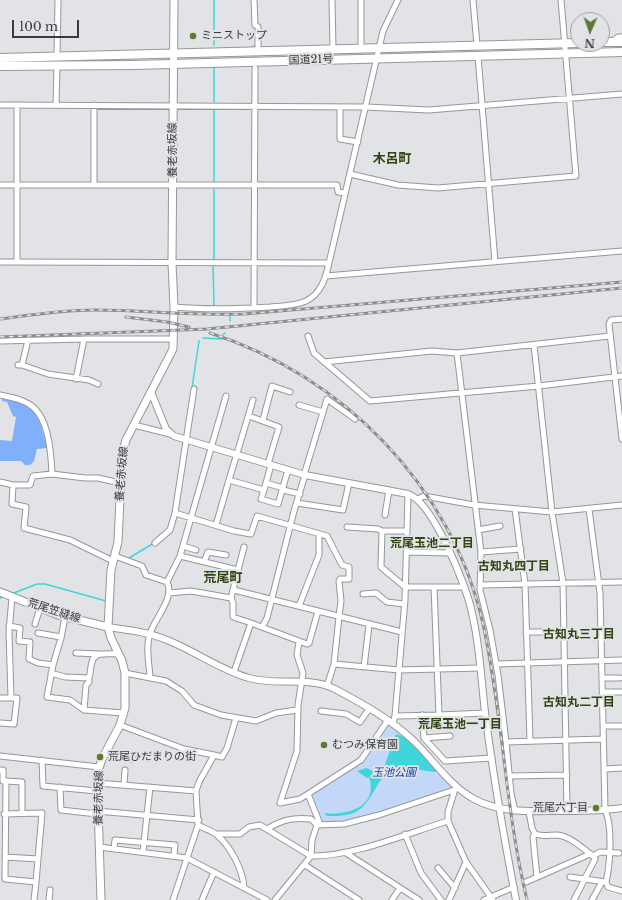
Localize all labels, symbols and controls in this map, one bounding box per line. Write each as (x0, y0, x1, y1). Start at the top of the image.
scale bar (14, 12, 81, 38)
north arrow (570, 12, 610, 52)
text: 100 m (19, 19, 58, 34)
place label: ミニストップ (201, 29, 267, 43)
marker: ミニストップ (188, 31, 198, 41)
text: N (584, 36, 595, 50)
street label: 国道21号 (288, 53, 334, 67)
street label: 養老赤坂線 (166, 123, 180, 177)
district label: 木呂町 (373, 151, 411, 167)
street label: 養老赤坂線 (113, 446, 131, 502)
district label: 荒尾玉池二丁目 (390, 537, 474, 551)
district label: 古知丸四丁目 (478, 560, 550, 574)
district label: 荒尾町 (204, 570, 242, 586)
street label: 荒尾笠縫線 (26, 596, 82, 626)
district label: 古知丸三丁目 (543, 628, 615, 642)
district label: 古知丸二丁目 (543, 696, 615, 710)
district label: 荒尾玉池一丁目 (418, 718, 502, 732)
place label: むつみ保育園 (332, 738, 398, 752)
marker: むつみ保育園 (319, 740, 329, 750)
place label: 荒尾ひだまりの街 (108, 750, 196, 764)
marker: 荒尾ひだまりの街 (95, 752, 105, 762)
park label: 玉池公園 (372, 766, 416, 780)
street label: 養老赤坂線 (92, 770, 106, 826)
place label: 荒尾六丁目 (533, 801, 588, 815)
marker: 荒尾六丁目 (591, 803, 601, 813)

